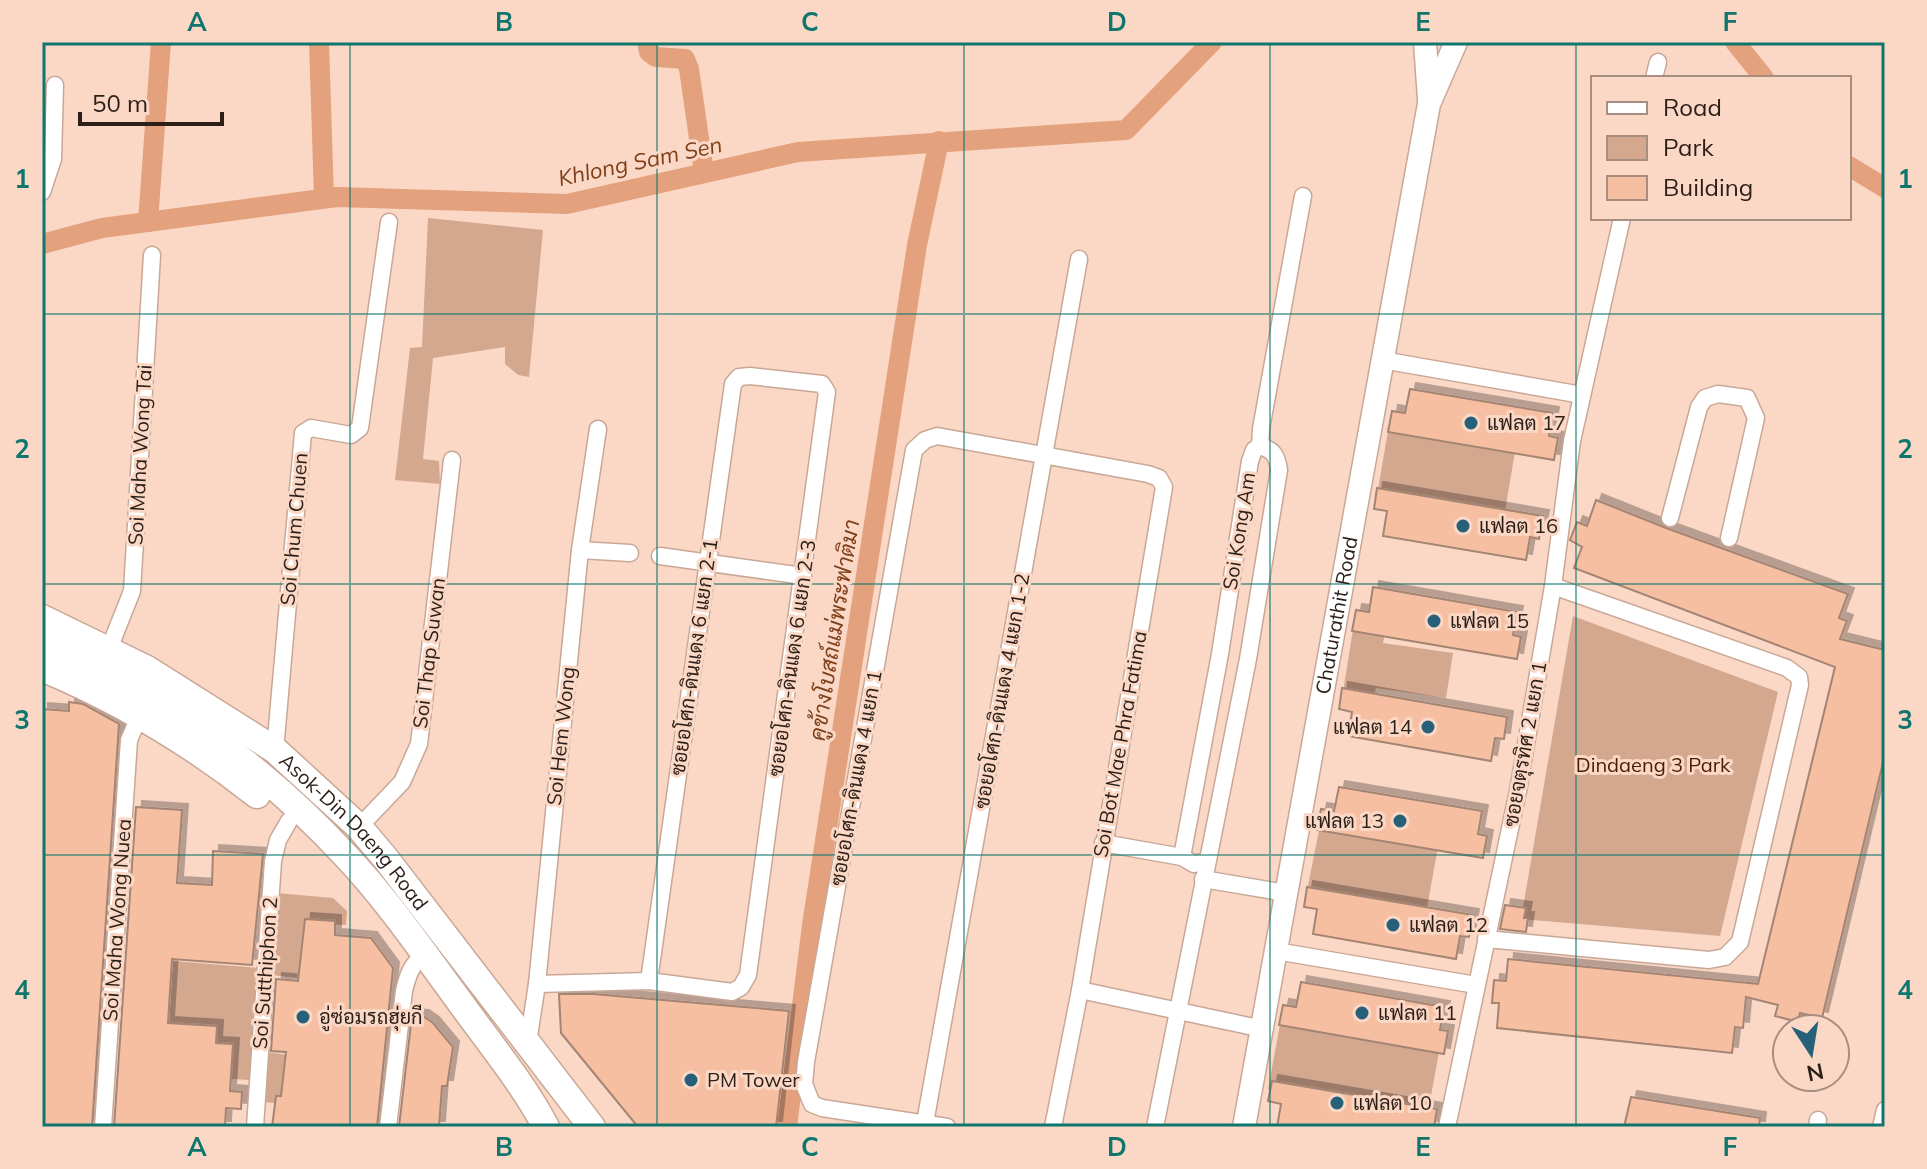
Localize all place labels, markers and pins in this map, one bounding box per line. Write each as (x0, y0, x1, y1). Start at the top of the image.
place label: แฟลต 17 (1487, 410, 1566, 435)
marker: แฟลต 17 (1462, 414, 1480, 432)
place label: แฟลต 16 (1479, 513, 1558, 538)
marker: แฟลต 16 (1454, 517, 1472, 535)
place label: แฟลต 15 (1450, 608, 1529, 633)
marker: แฟลต 15 (1425, 612, 1443, 630)
place label: แฟลต 14 (1333, 714, 1412, 739)
marker: แฟลต 14 (1419, 718, 1437, 736)
place label: แฟลต 13 (1305, 808, 1384, 833)
marker: แฟลต 13 (1391, 812, 1409, 830)
place label: แฟลต 12 (1409, 912, 1488, 937)
marker: แฟลต 12 (1384, 916, 1402, 934)
place label: แฟลต 11 (1378, 1000, 1457, 1025)
place label: อู่ซ่อมรถฮุ่ยกี (319, 1004, 423, 1032)
marker: แฟลต 11 (1353, 1004, 1371, 1022)
marker: อู่ซ่อมรถฮุ่ยกี (294, 1008, 312, 1026)
place label: PM Tower (707, 1067, 800, 1092)
marker: PM Tower (682, 1071, 700, 1089)
place label: แฟลต 10 (1353, 1090, 1432, 1115)
marker: แฟลต 10 (1328, 1094, 1346, 1112)

